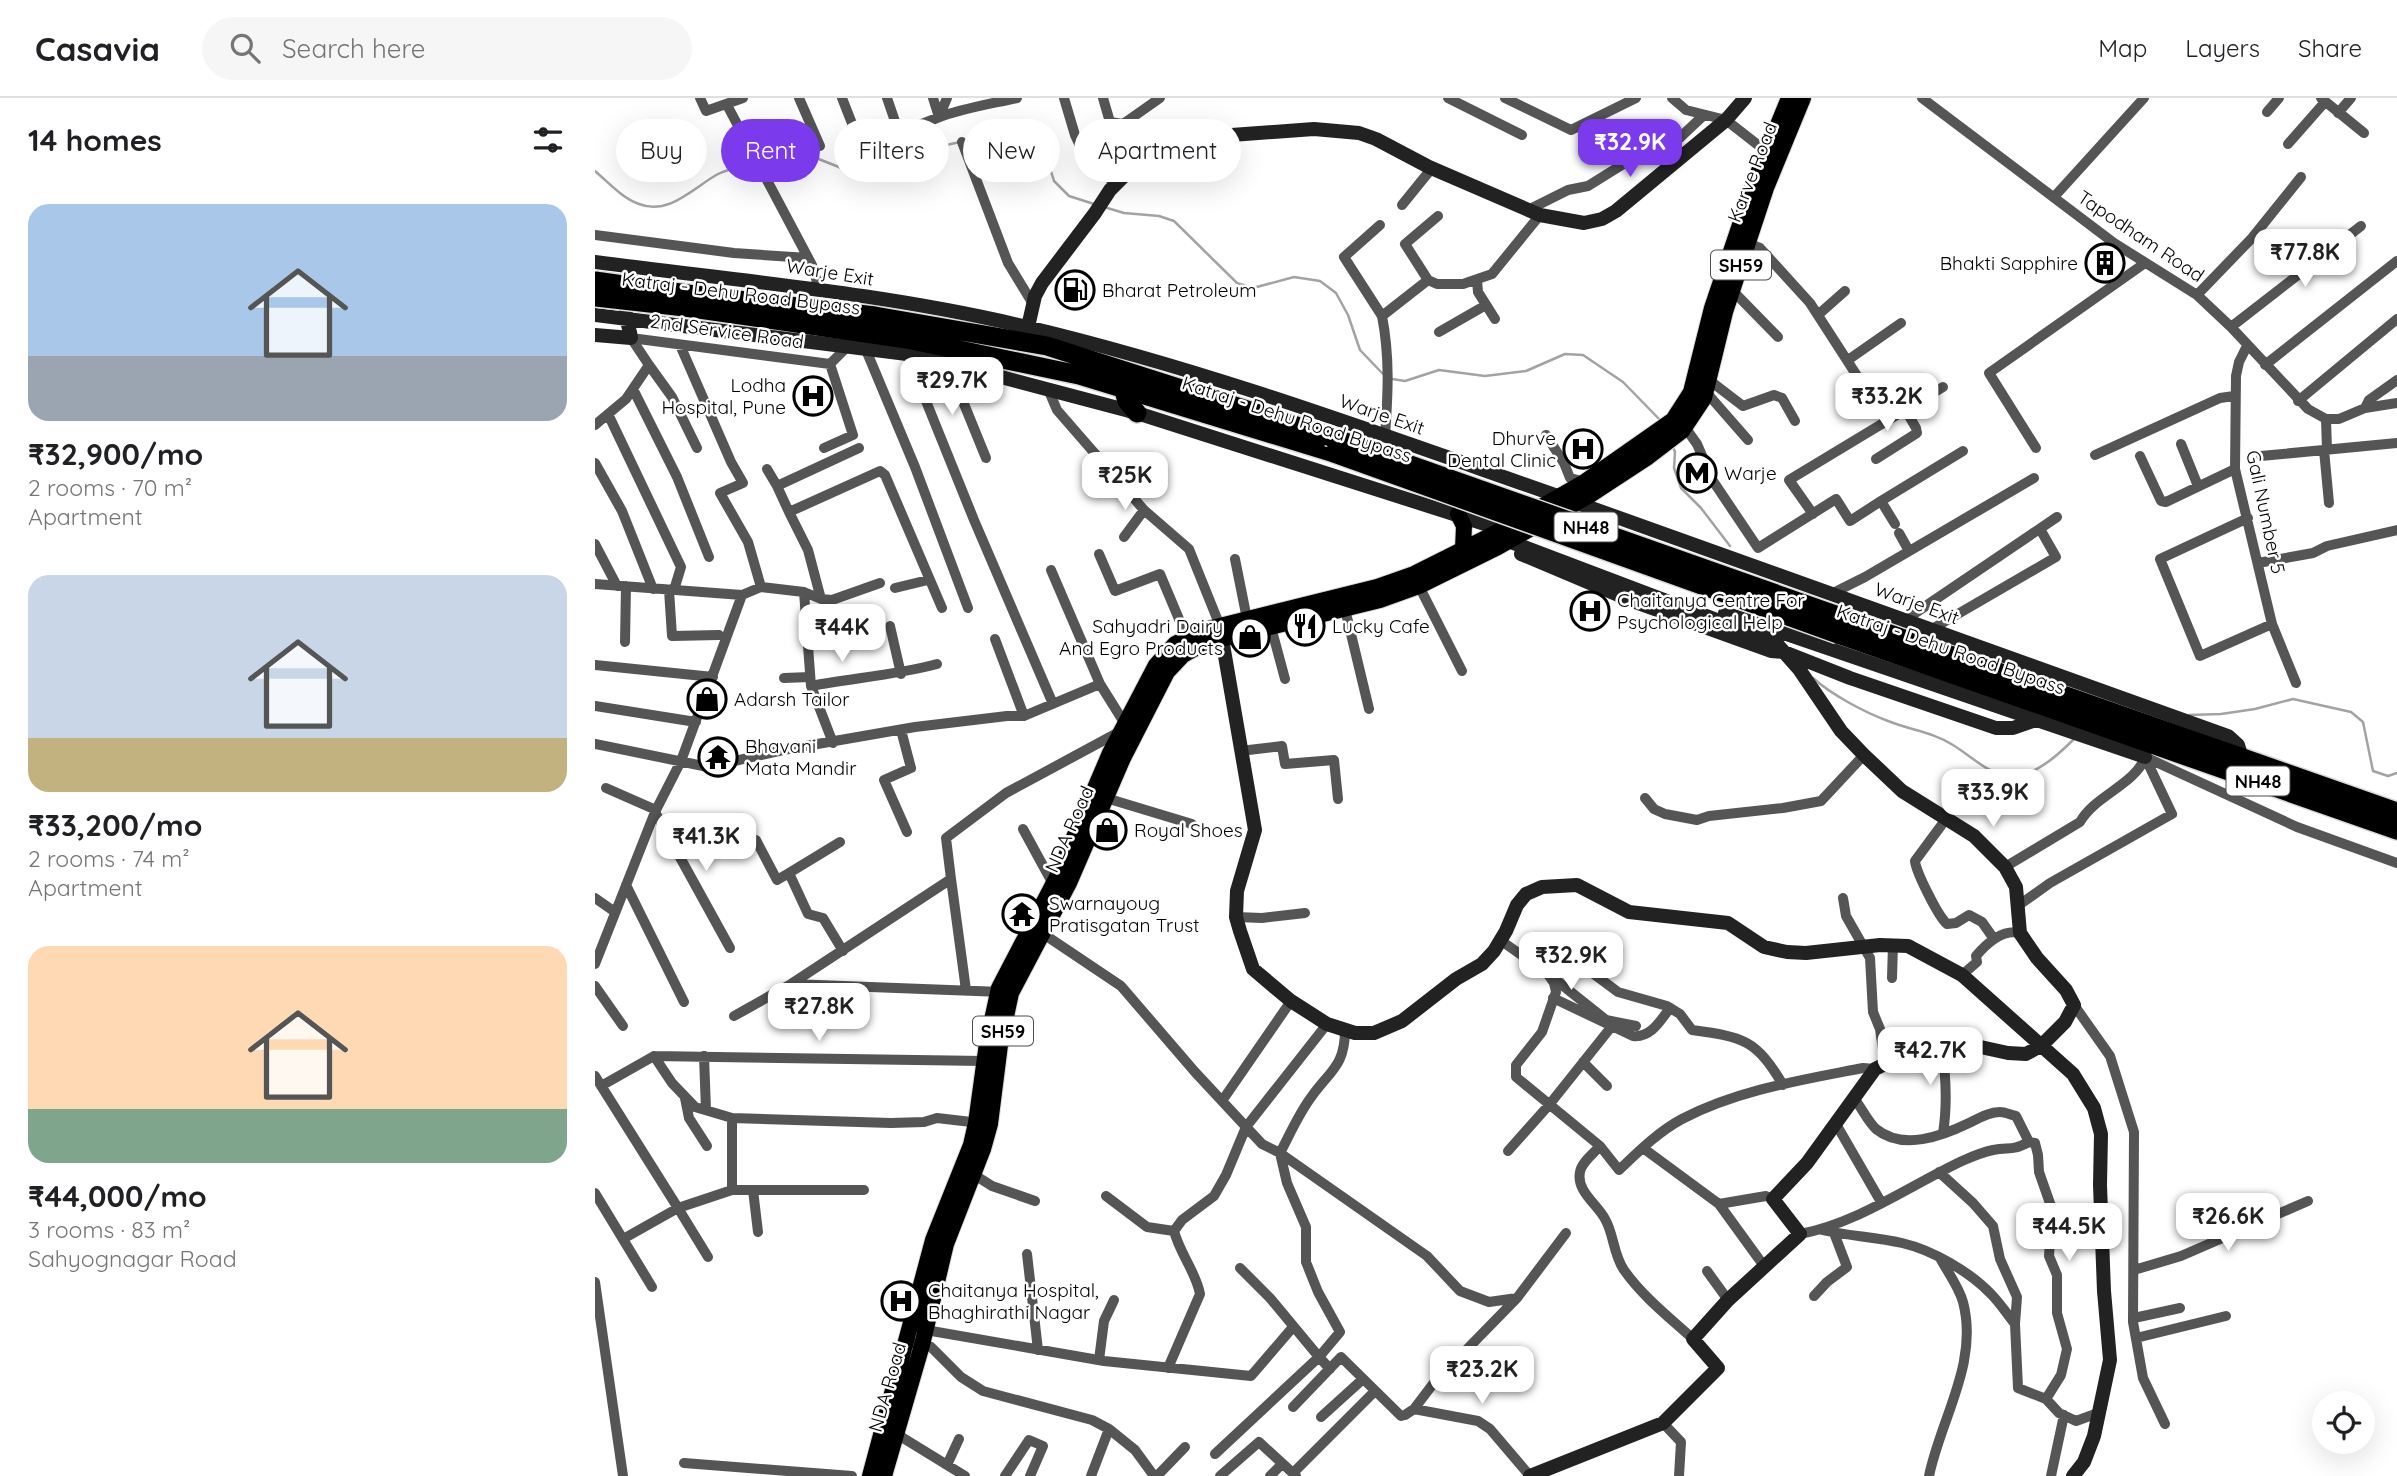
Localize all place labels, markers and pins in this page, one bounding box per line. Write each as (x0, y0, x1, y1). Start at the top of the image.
pin: ₹32.9K (1573, 120, 1687, 179)
pin: ₹77.8K (2248, 230, 2362, 289)
building icon: Bhakti Sapphire (2084, 242, 2126, 284)
place label: Bhakti Sapphire (1940, 251, 2078, 275)
fuel station icon: Bharat Petroleum (1054, 269, 1096, 311)
place label: Bharat Petroleum (1102, 278, 1257, 302)
pin: ₹29.7K (895, 358, 1009, 417)
place label: Lodha Hospital, Pune (661, 373, 786, 419)
pin: ₹33.2K (1830, 374, 1944, 433)
hospital icon: Lodha Hospital, Pune (792, 375, 834, 417)
place label: Dhurve Dental Clinic (1447, 426, 1556, 472)
hospital icon: Dhurve Dental Clinic (1562, 428, 1604, 470)
pin: ₹25K (1084, 452, 1166, 512)
metro station icon: Warje (1676, 452, 1718, 494)
place label: Warje (1724, 461, 1777, 485)
place label: Chaitanya Centre For Psychological Help (1617, 588, 1805, 634)
hospital icon: Chaitanya Centre For Psychological Help (1569, 590, 1611, 632)
pin: ₹44K (801, 604, 883, 664)
restaurant icon: Lucky Cafe (1284, 605, 1326, 647)
place label: Sahyadri Dairy And Egro Products (1059, 614, 1223, 660)
place label: Lucky Cafe (1332, 614, 1430, 638)
shop icon: Sahyadri Dairy And Egro Products (1229, 616, 1271, 658)
shop icon: Adarsh Tailor (686, 678, 728, 720)
place label: Adarsh Tailor (734, 687, 850, 711)
place label: Bhavani Mata Mandir (745, 734, 857, 780)
temple icon: Bhavani Mata Mandir (697, 736, 739, 778)
pin: ₹33.9K (1936, 770, 2050, 829)
shop icon: Royal Shoes (1086, 809, 1128, 851)
pin: ₹41.3K (649, 814, 763, 873)
place label: Royal Shoes (1134, 818, 1243, 842)
place label: Swarnayoug Pratisgatan Trust (1049, 891, 1200, 937)
temple icon: Swarnayoug Pratisgatan Trust (1001, 893, 1043, 935)
pin: ₹32.9K (1514, 932, 1628, 992)
pin: ₹27.8K (762, 984, 876, 1043)
pin: ₹42.7K (1873, 1028, 1987, 1087)
pin: ₹26.6K (2171, 1194, 2285, 1253)
pin: ₹44.5K (2012, 1204, 2126, 1263)
place label: Chaitanya Hospital, Bhaghirathi Nagar (928, 1278, 1099, 1324)
hospital icon: Chaitanya Hospital, Bhaghirathi Nagar (880, 1280, 922, 1322)
pin: ₹23.2K (1425, 1346, 1539, 1406)

